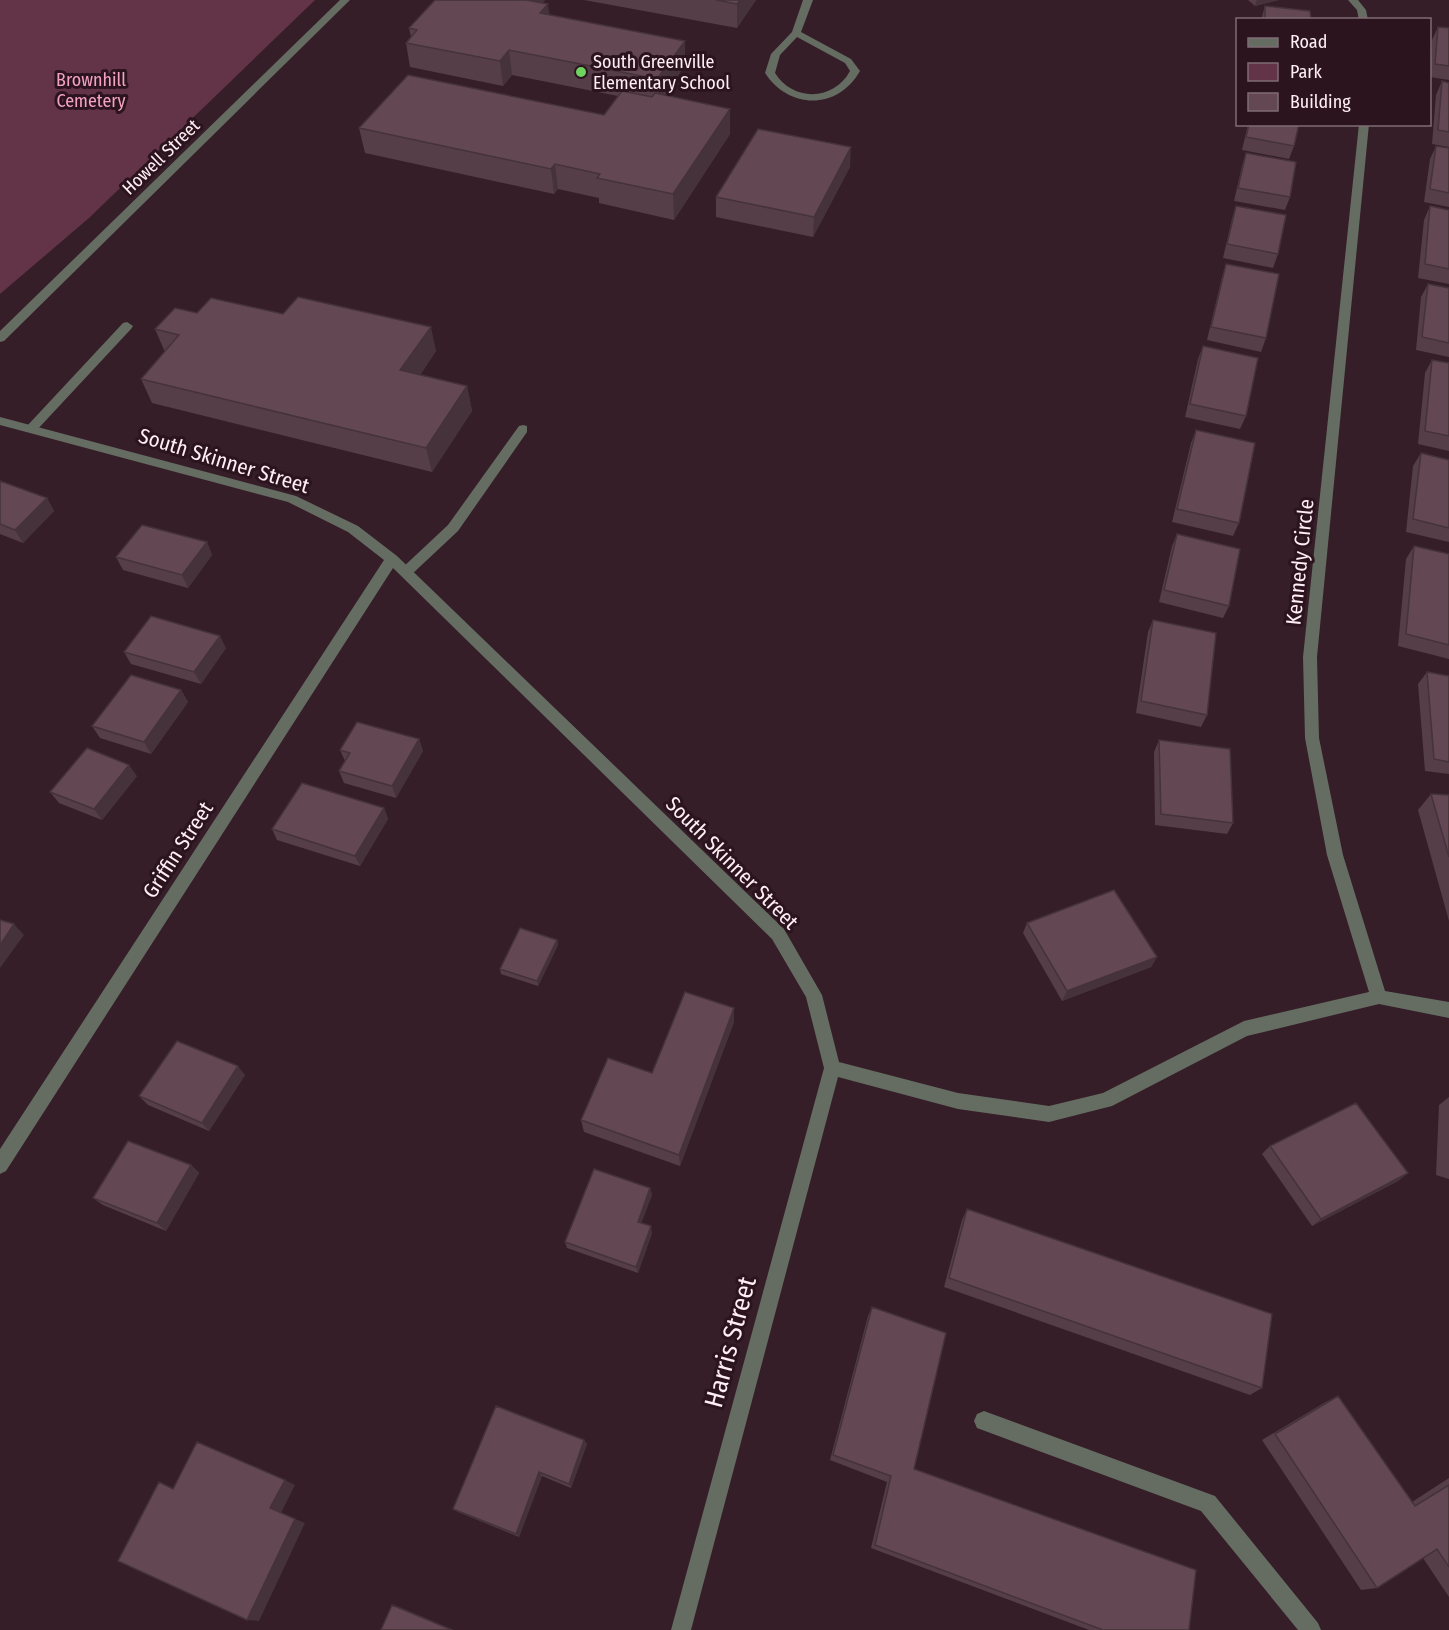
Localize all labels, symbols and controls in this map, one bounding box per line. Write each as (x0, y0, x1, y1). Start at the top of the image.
legend (1236, 18, 1431, 126)
text: Road (1290, 31, 1327, 53)
place label: South Greenville Elementary School (593, 51, 730, 94)
text: Park (1290, 61, 1323, 83)
marker: South Greenville Elementary School (574, 65, 588, 79)
park label: Brownhill Cemetery (56, 69, 126, 112)
text: Building (1290, 91, 1351, 113)
street label: Howell Street (118, 115, 204, 199)
street label: South Skinner Street (135, 423, 313, 499)
street label: Kennedy Circle (1280, 498, 1320, 626)
street label: South Skinner Street (660, 791, 804, 935)
street label: Griffin Street (137, 797, 219, 903)
street label: Harris Street (698, 1273, 763, 1411)

